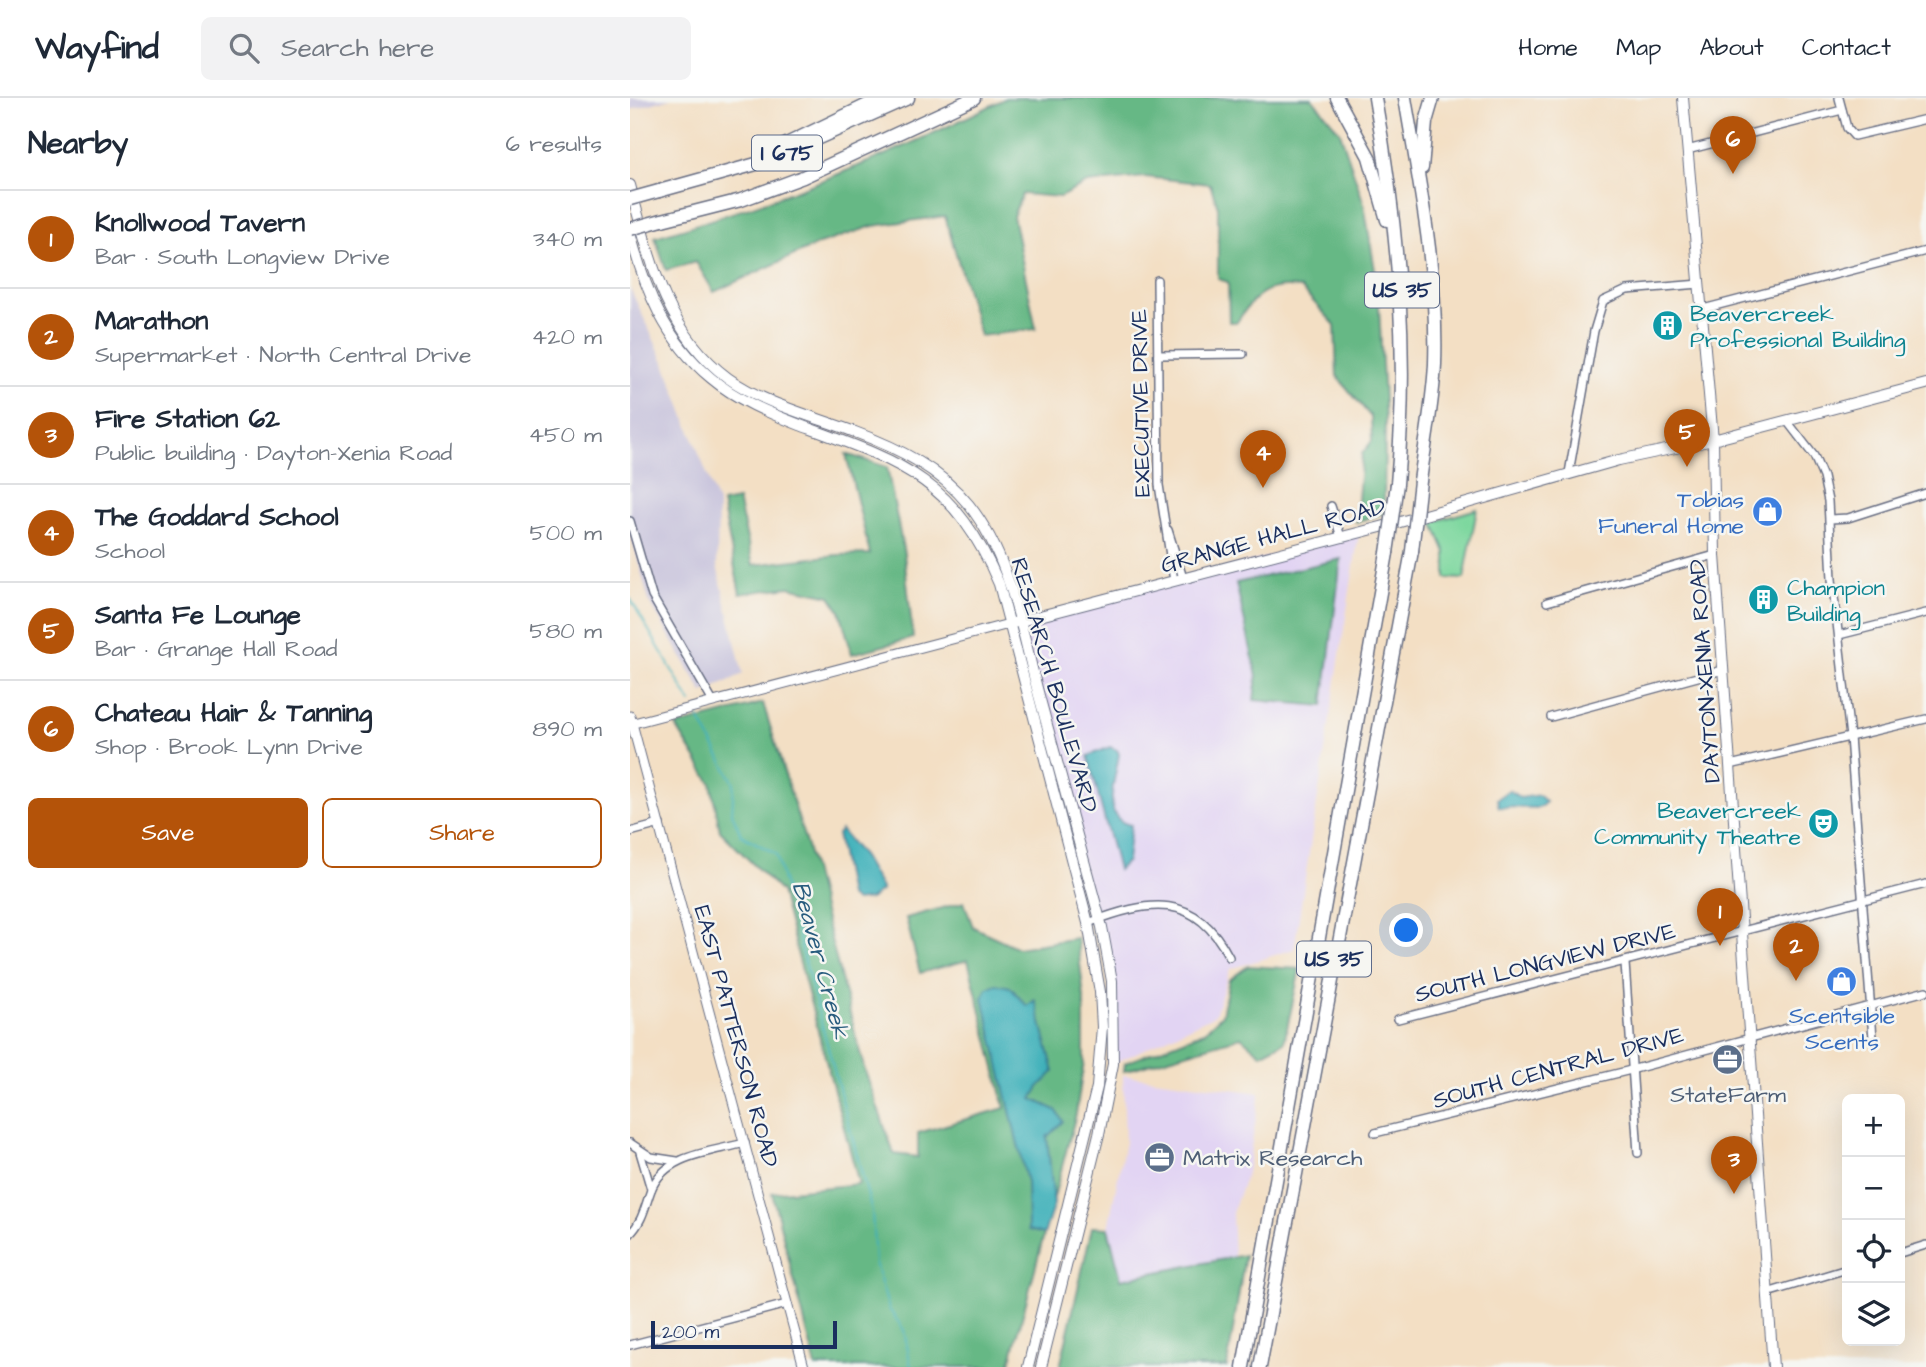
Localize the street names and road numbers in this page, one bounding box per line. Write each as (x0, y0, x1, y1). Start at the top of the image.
road number: I 675 (752, 136, 822, 170)
road number: US 35 (1365, 272, 1439, 308)
street label: EXECUTIVE DRIVE (1123, 308, 1159, 497)
street label: GRANGE HALL ROAD (1157, 491, 1389, 581)
street label: RESEARCH BOULEVARD (1002, 554, 1106, 816)
street label: DAYTON-XENIA ROAD (1681, 558, 1729, 784)
street label: EAST PATTERSON ROAD (686, 902, 786, 1171)
street label: SOUTH LONGVIEW DRIVE (1412, 915, 1679, 1011)
road number: US 35 (1297, 942, 1371, 976)
street label: SOUTH CENTRAL DRIVE (1429, 1019, 1688, 1117)

